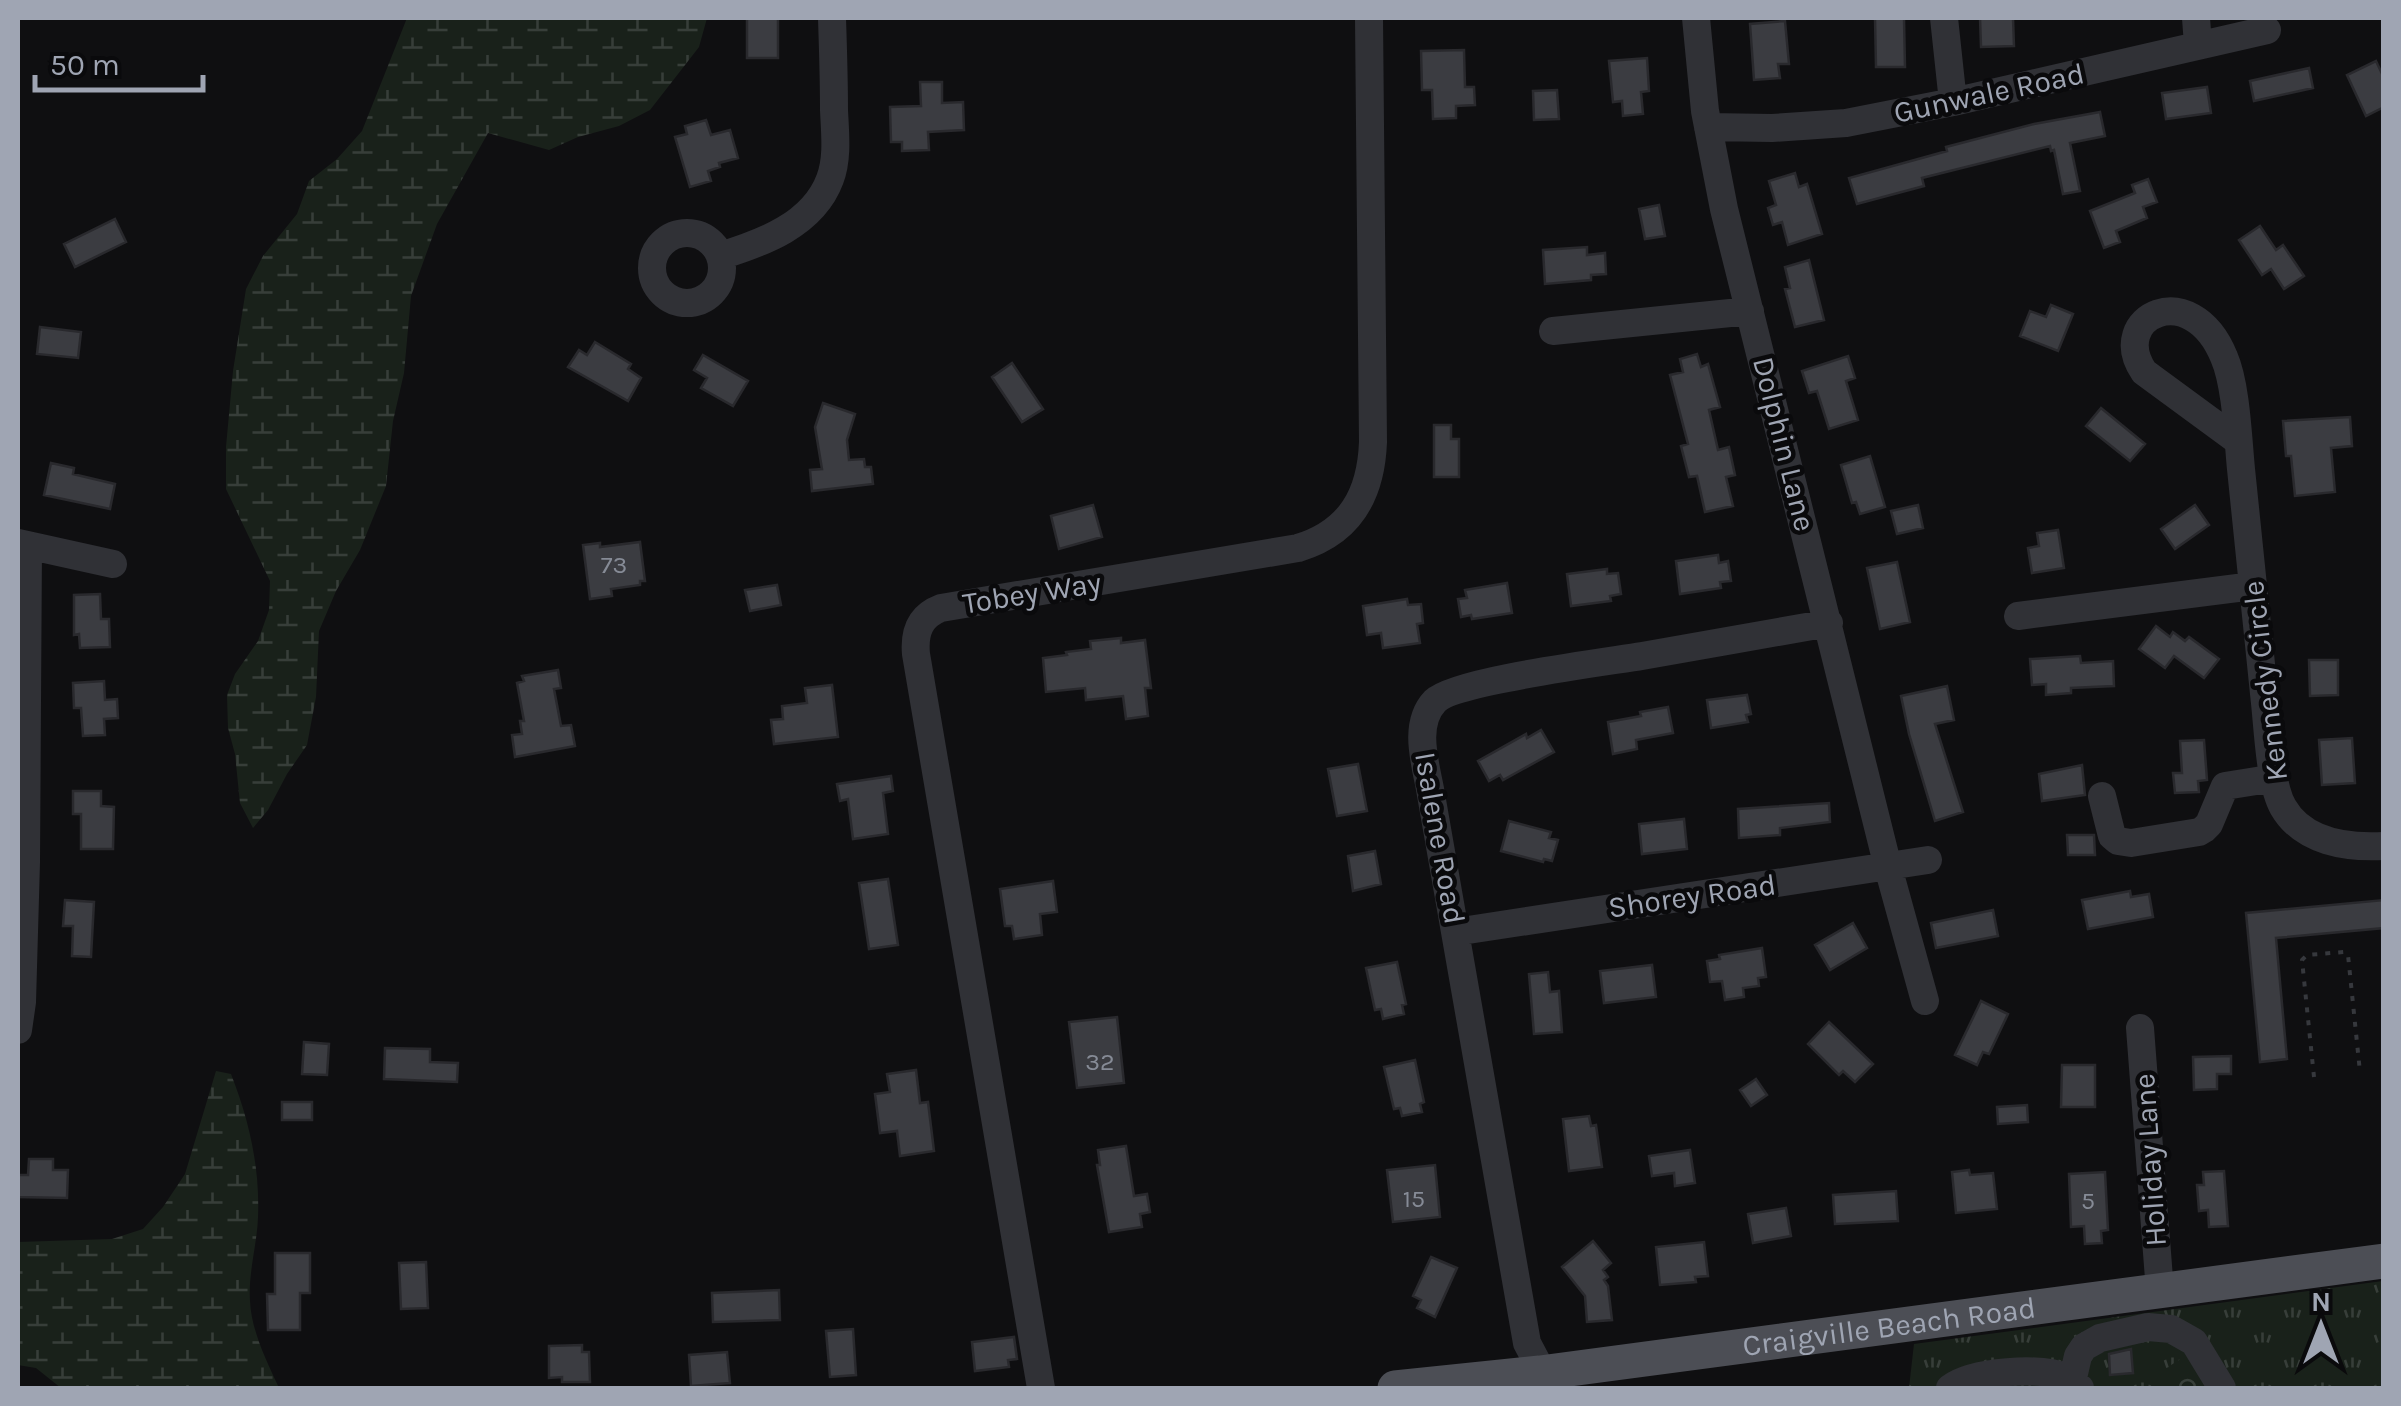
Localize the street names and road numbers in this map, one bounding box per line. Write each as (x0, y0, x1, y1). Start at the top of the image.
street label: Gunwale Road (1890, 55, 2088, 131)
street label: Dolphin Lane (1745, 353, 1823, 535)
street label: Tobey Way (960, 564, 1104, 622)
street label: Kennedy Circle (2235, 579, 2295, 783)
street label: Isalene Road (1407, 749, 1473, 927)
street label: Shorey Road (1606, 866, 1778, 926)
street label: Holiday Lane (2126, 1072, 2174, 1248)
street label: Craigville Beach Road (1740, 1289, 2038, 1364)

